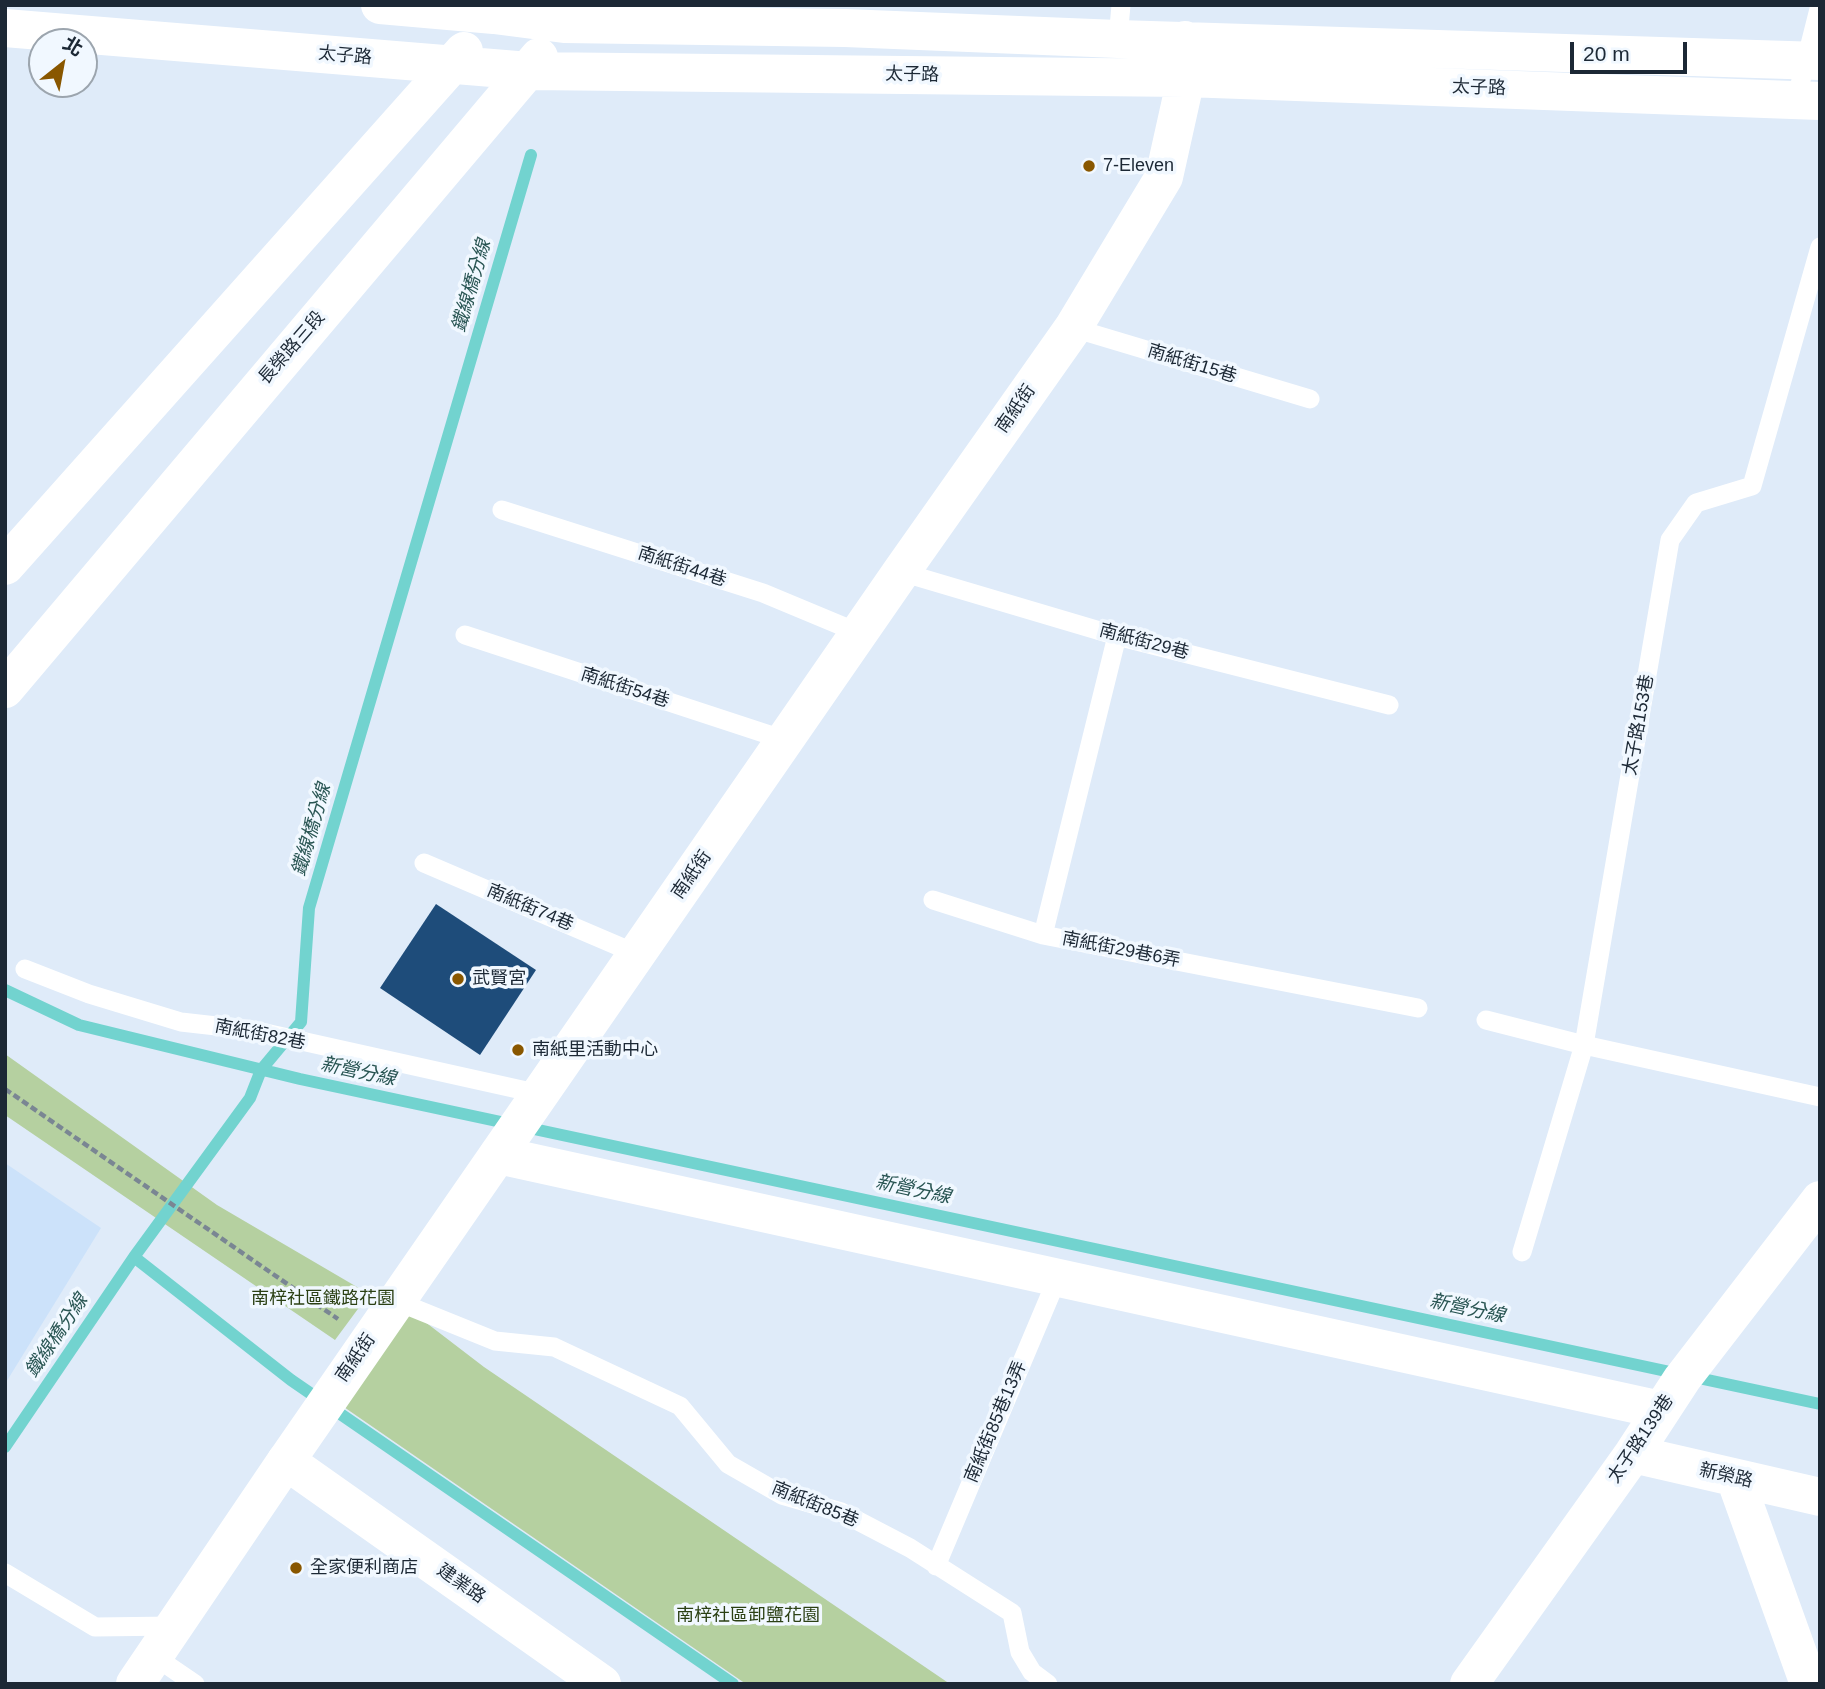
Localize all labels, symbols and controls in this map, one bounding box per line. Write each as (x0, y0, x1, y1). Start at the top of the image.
north arrow (28, 28, 98, 98)
scale bar (1573, 28, 1690, 72)
text: 北 (59, 32, 87, 60)
text: 20 m (1583, 42, 1630, 65)
street label: 太子路 (317, 43, 373, 69)
street label: 太子路 (885, 64, 939, 86)
street label: 太子路 (1452, 76, 1506, 100)
place label: 7-Eleven (1103, 155, 1174, 177)
marker: 7-Eleven (1081, 158, 1097, 174)
water label: 鐵線橋分線 (448, 237, 496, 335)
street label: 長榮路三段 (254, 307, 330, 389)
street label: 南紙街15巷 (1145, 340, 1239, 388)
street label: 南紙街 (992, 381, 1040, 437)
street label: 南紙街44巷 (635, 543, 729, 591)
street label: 南紙街29巷 (1097, 620, 1191, 664)
street label: 南紙街54巷 (578, 664, 672, 712)
street label: 太子路153巷 (1620, 673, 1658, 777)
water label: 鐵線橋分線 (288, 781, 336, 879)
street label: 南紙街 (668, 847, 716, 903)
street label: 南紙街74巷 (483, 880, 577, 936)
street label: 南紙街29巷6弄 (1060, 928, 1182, 972)
place label: 武賢宮 (472, 968, 526, 990)
marker: 武賢宮 (450, 971, 466, 987)
street label: 南紙街82巷 (213, 1016, 307, 1054)
place label: 南紙里活動中心 (532, 1039, 658, 1061)
marker: 南紙里活動中心 (510, 1042, 526, 1058)
water label: 新營分線 (318, 1053, 398, 1091)
water label: 新營分線 (873, 1171, 953, 1209)
park label: 南梓社區鐵路花園 (251, 1288, 395, 1310)
water label: 鐵線橋分線 (21, 1290, 93, 1382)
water label: 新營分線 (1427, 1290, 1507, 1328)
street label: 南紙街 (332, 1330, 380, 1386)
street label: 南紙街85巷13弄 (961, 1358, 1031, 1486)
street label: 太子路139巷 (1604, 1391, 1678, 1487)
street label: 新榮路 (1697, 1459, 1755, 1493)
street label: 南紙街85巷 (768, 1478, 862, 1532)
place label: 全家便利商店 (310, 1557, 418, 1579)
marker: 全家便利商店 (288, 1560, 304, 1576)
street label: 建業路 (433, 1560, 489, 1608)
park label: 南梓社區卸鹽花園 (676, 1605, 820, 1627)

